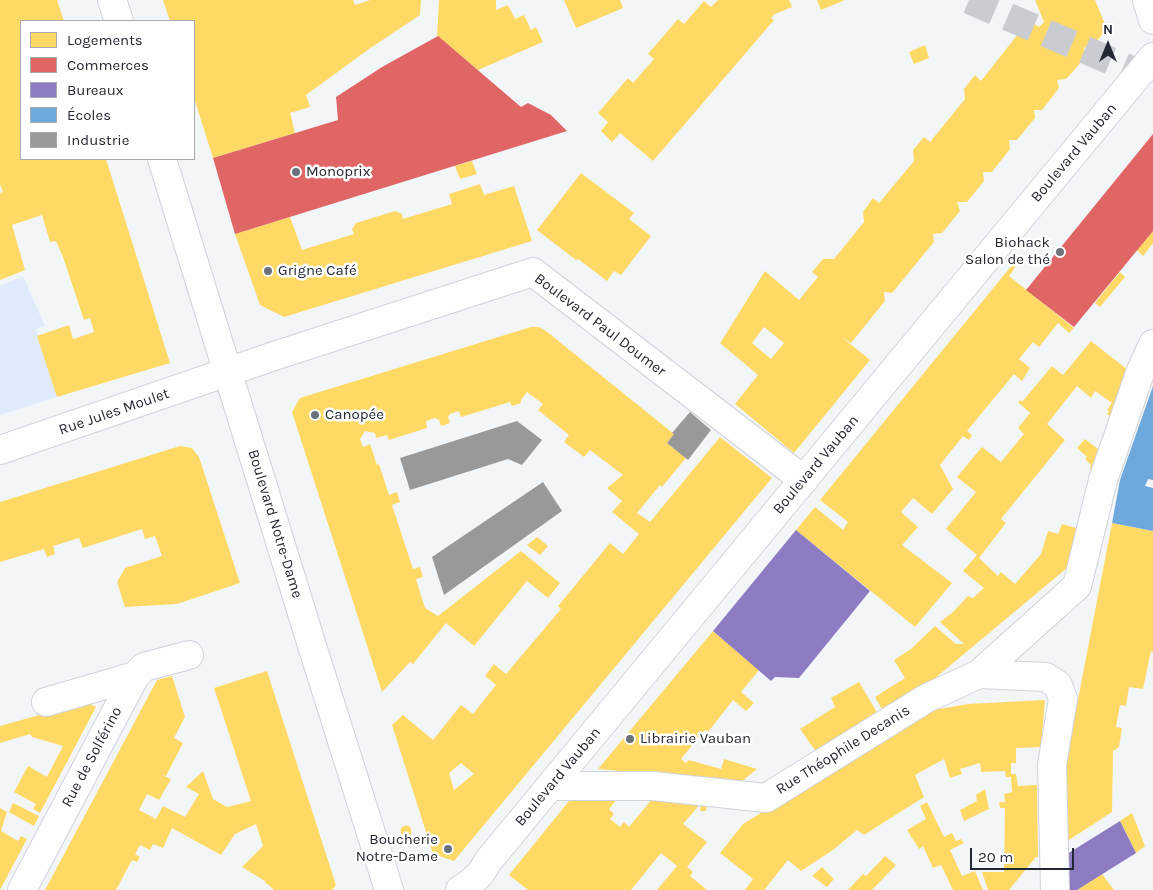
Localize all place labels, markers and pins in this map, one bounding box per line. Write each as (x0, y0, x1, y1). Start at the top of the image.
place label: Monoprix (306, 163, 370, 181)
marker: Monoprix (290, 166, 302, 178)
place label: Biohack Salon de thé (965, 234, 1050, 269)
marker: Biohack Salon de thé (1054, 246, 1066, 258)
place label: Grigne Café (278, 262, 357, 280)
marker: Grigne Café (262, 265, 274, 277)
place label: Canopée (325, 406, 384, 424)
marker: Canopée (309, 409, 321, 421)
place label: Librairie Vauban (640, 730, 751, 748)
marker: Librairie Vauban (624, 733, 636, 745)
place label: Boucherie Notre-Dame (356, 831, 438, 866)
marker: Boucherie Notre-Dame (442, 843, 454, 855)

